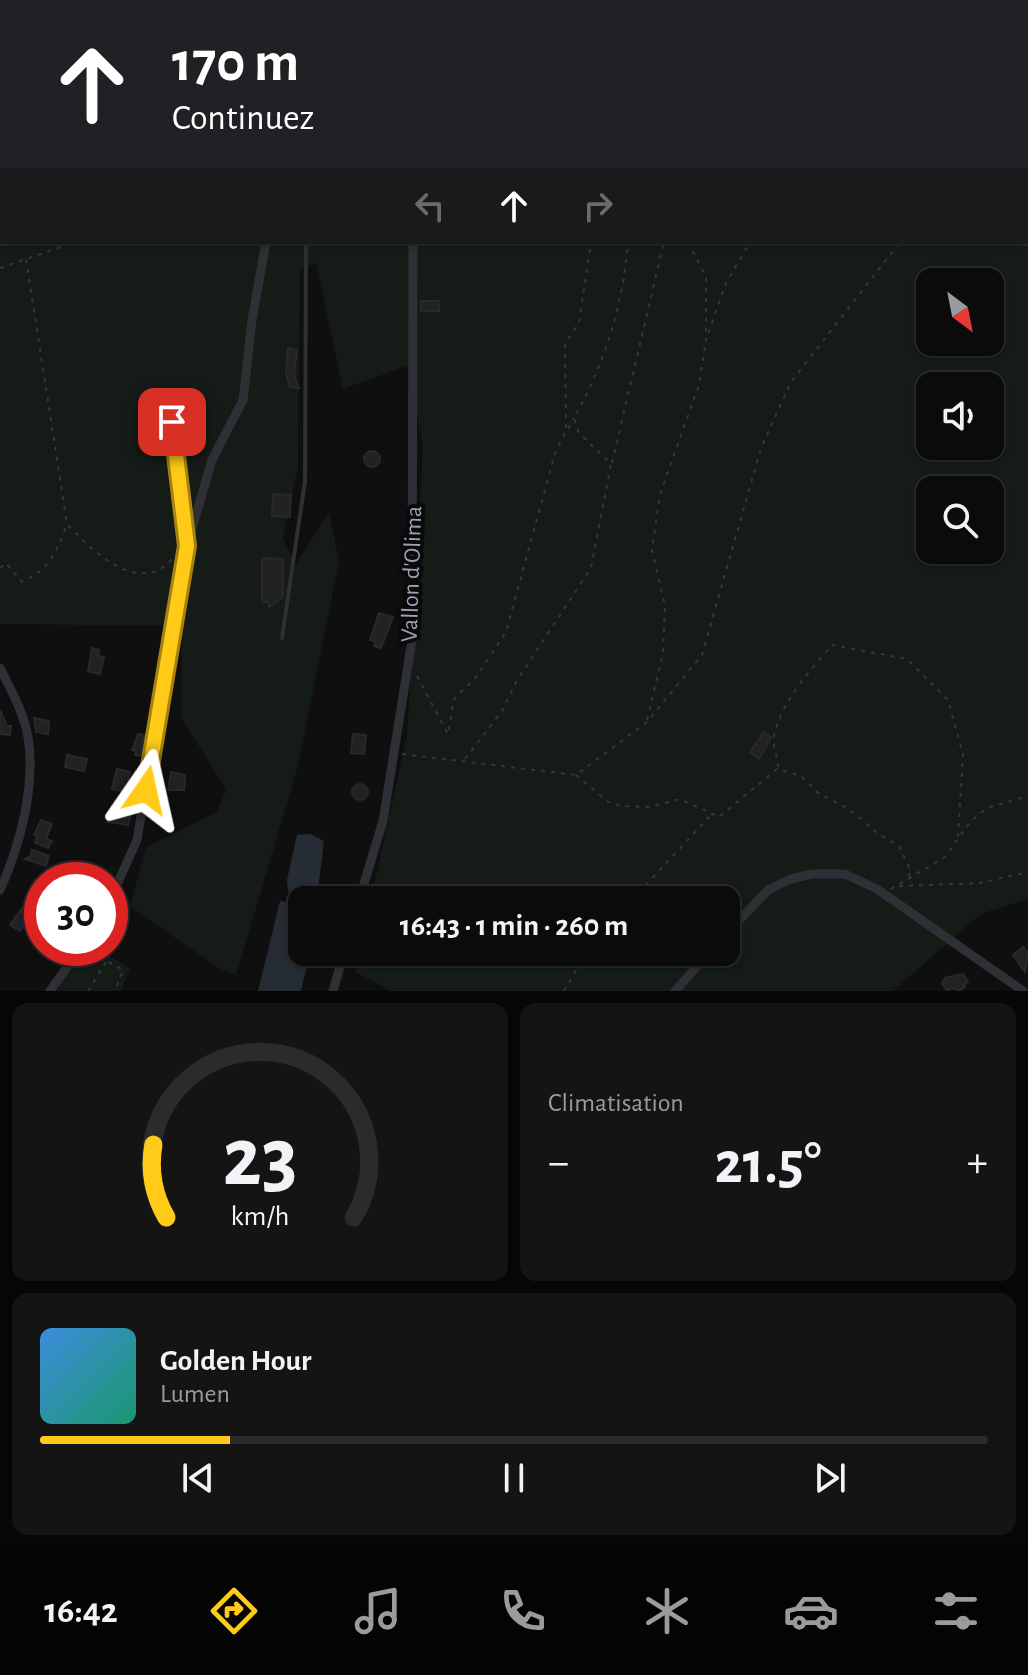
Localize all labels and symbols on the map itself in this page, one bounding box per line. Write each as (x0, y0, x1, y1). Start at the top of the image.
north arrow (916, 268, 1004, 356)
pin (138, 388, 206, 456)
street label: Vallon d'Olima (398, 505, 426, 643)
position arrow (104, 748, 188, 832)
speed limit sign: 30 (24, 862, 128, 966)

